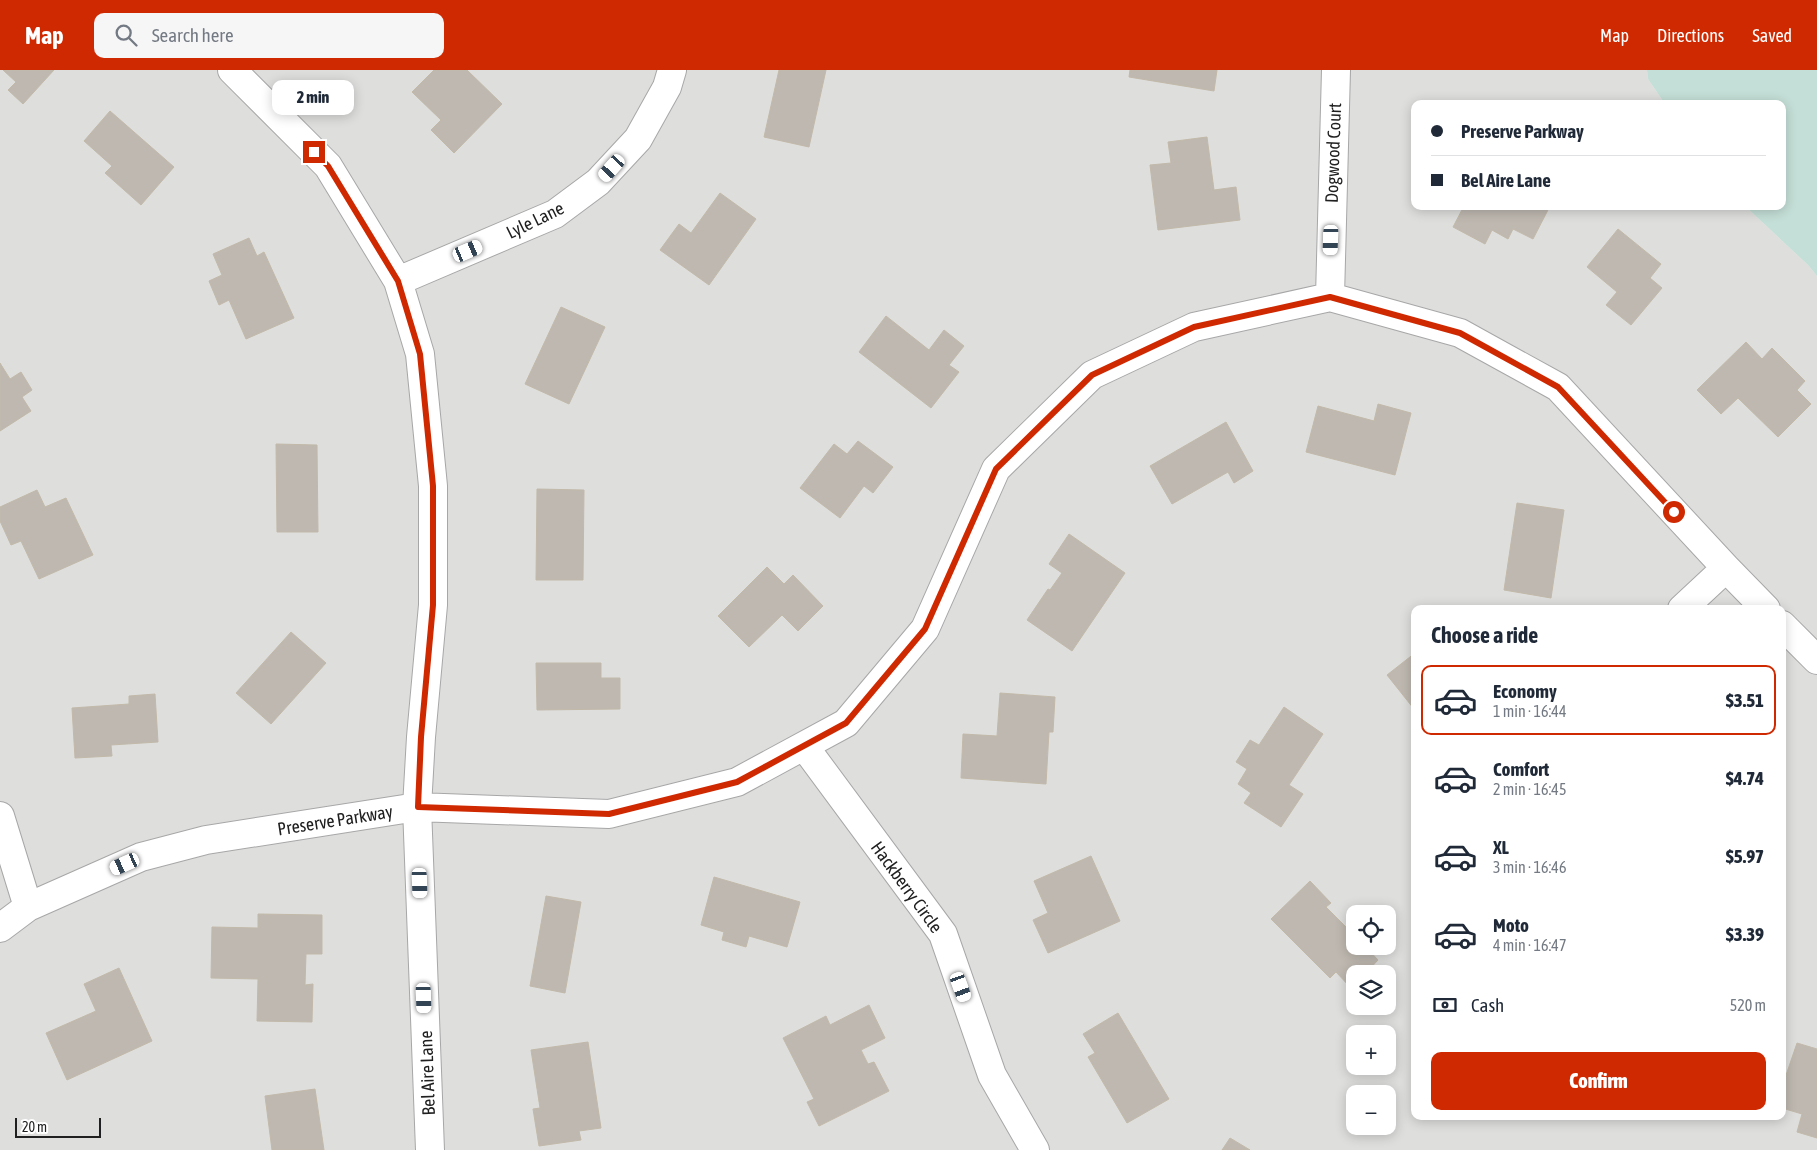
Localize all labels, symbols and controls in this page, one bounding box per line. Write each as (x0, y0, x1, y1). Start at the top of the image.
search box (94, 13, 444, 58)
icon: search (112, 21, 140, 49)
text: Map (25, 22, 64, 49)
text: Search here (152, 24, 234, 46)
text: Map (1600, 25, 1629, 46)
text: Directions (1657, 25, 1724, 46)
text: Saved (1752, 25, 1792, 46)
callout: 2 min (273, 79, 355, 114)
text: 2 min (297, 88, 329, 106)
street label: Dogwood Court (1321, 102, 1345, 204)
text: Preserve Parkway (1461, 120, 1584, 142)
route end (303, 141, 325, 163)
car (596, 152, 627, 184)
text: Bel Aire Lane (1461, 169, 1551, 191)
street label: Lyle Lane (503, 197, 567, 243)
car (1322, 225, 1339, 255)
car (451, 238, 484, 264)
route start (1663, 501, 1685, 523)
text: Choose a ride (1431, 622, 1538, 648)
icon: car (1433, 678, 1478, 723)
text: Economy (1493, 680, 1557, 702)
text: $3.51 (1726, 689, 1764, 711)
text: 1 min · 16:44 (1493, 702, 1566, 720)
icon: car (1433, 756, 1478, 801)
text: Comfort (1493, 758, 1549, 780)
text: $4.74 (1726, 767, 1764, 789)
text: 2 min · 16:45 (1493, 780, 1566, 798)
street label: Preserve Parkway (276, 801, 394, 839)
icon: car (1433, 834, 1478, 879)
text: XL (1493, 836, 1509, 858)
street label: Hackberry Circle (867, 837, 947, 937)
text: $5.97 (1726, 845, 1764, 867)
car (108, 851, 141, 877)
text: 3 min · 16:46 (1493, 858, 1566, 876)
car (411, 868, 428, 898)
map controls (1346, 905, 1396, 1135)
button: locate (1346, 905, 1396, 955)
icon: car (1433, 912, 1478, 957)
text: Moto (1493, 914, 1529, 936)
text: $3.39 (1726, 923, 1764, 945)
text: 4 min · 16:47 (1493, 936, 1566, 954)
button: layers (1346, 965, 1396, 1015)
car (948, 970, 973, 1004)
car (415, 983, 432, 1013)
icon: cash (1431, 991, 1459, 1019)
text: Cash (1471, 994, 1504, 1016)
text: 520 m (1730, 996, 1766, 1014)
button: + (1346, 1025, 1396, 1075)
street label: Bel Aire Lane (415, 1030, 439, 1116)
button: Confirm (1431, 1052, 1766, 1110)
button: − (1346, 1085, 1396, 1135)
scale bar (15, 1115, 101, 1138)
text: 20 m (22, 1119, 47, 1135)

